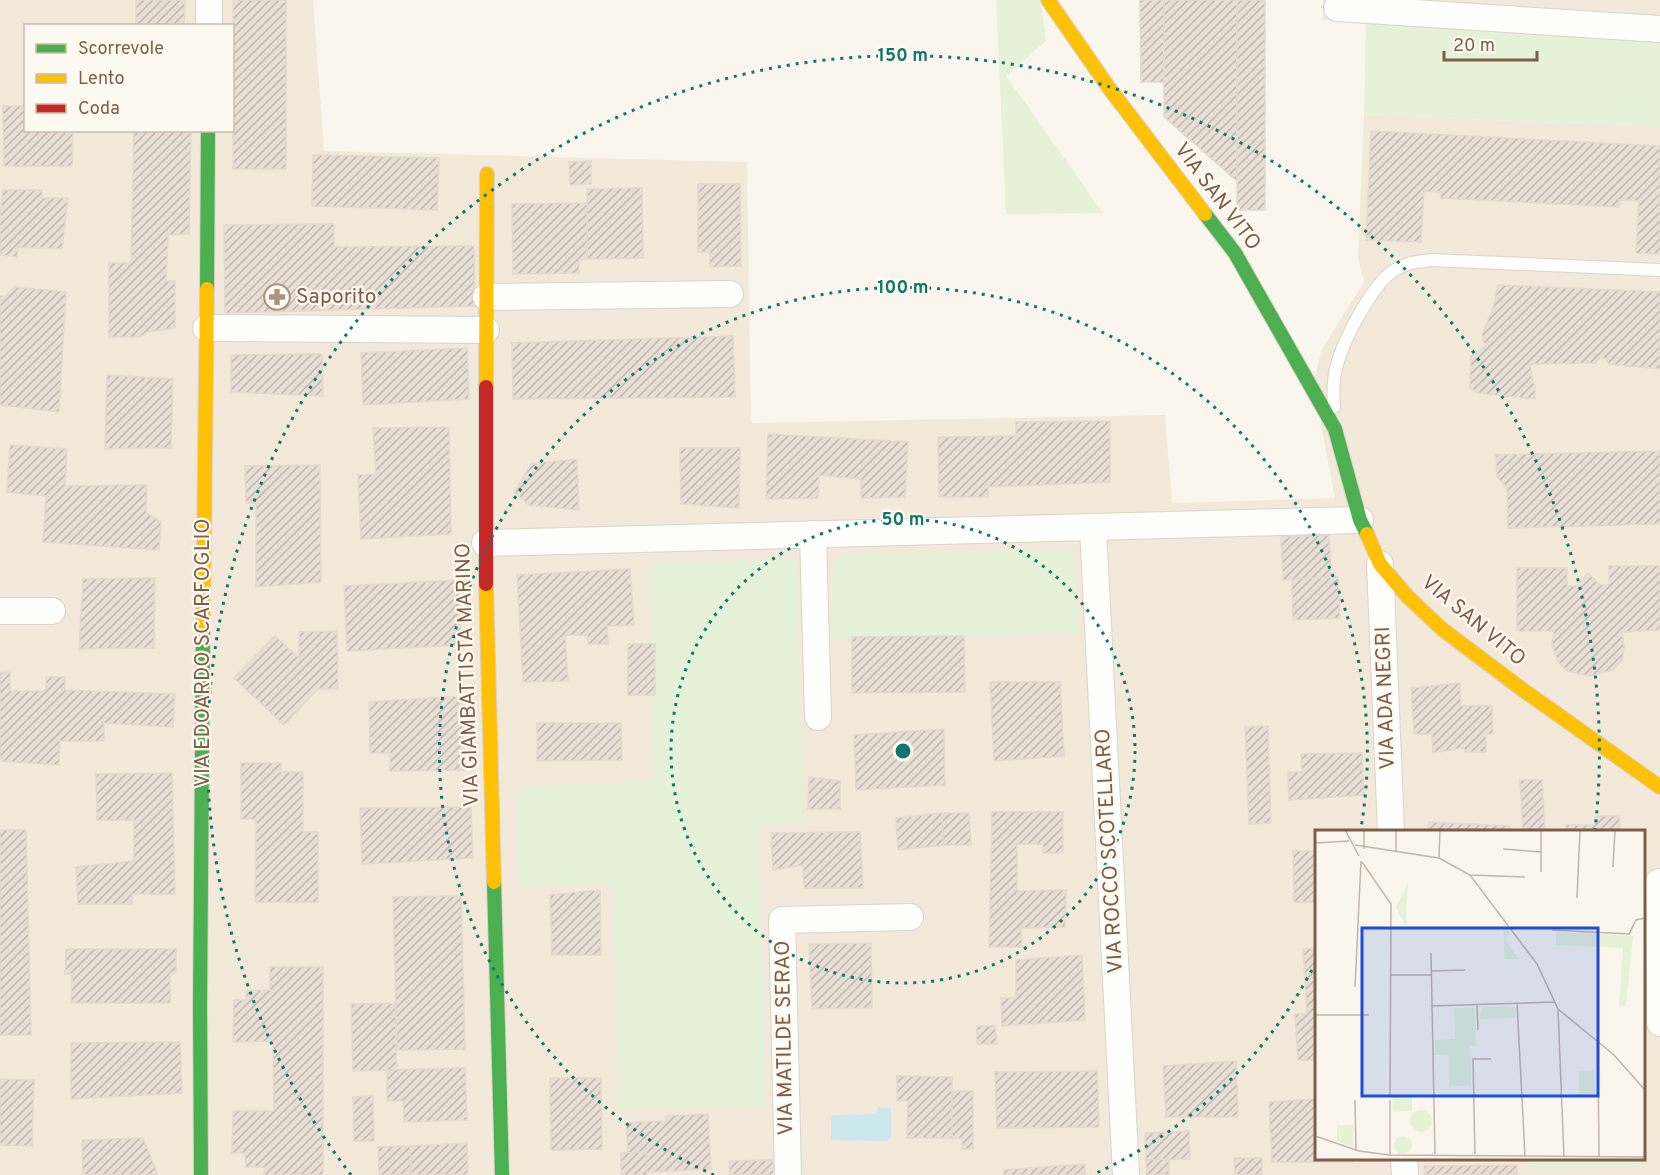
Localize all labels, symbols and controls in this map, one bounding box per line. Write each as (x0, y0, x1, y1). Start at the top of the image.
legend (24, 24, 234, 132)
scale bar (1444, 24, 1537, 62)
text: 20 m (1453, 35, 1495, 58)
text: Scorrevole (78, 38, 164, 61)
text: 150 m (878, 45, 928, 68)
text: Lento (78, 68, 124, 91)
text: Coda (78, 98, 120, 121)
street label: VIA SAN VITO (1168, 138, 1266, 256)
text: 100 m (877, 277, 929, 300)
pharmacy icon: Saporito (262, 282, 292, 312)
place label: Saporito (296, 284, 377, 311)
text: 50 m (881, 509, 925, 532)
street label: VIA EDOARDO SCARFOGLIO (190, 518, 217, 788)
street label: VIA GIAMBATTISTA MARINO (450, 542, 486, 808)
street label: VIA SAN VITO (1415, 569, 1531, 673)
street label: VIA ADA NEGRI (1370, 626, 1402, 770)
street label: VIA ROCCO SCOTELLARO (1090, 728, 1130, 974)
centre of rings (893, 741, 913, 761)
inset map (1315, 830, 1645, 1160)
street label: VIA MATILDE SERAO (770, 940, 800, 1136)

